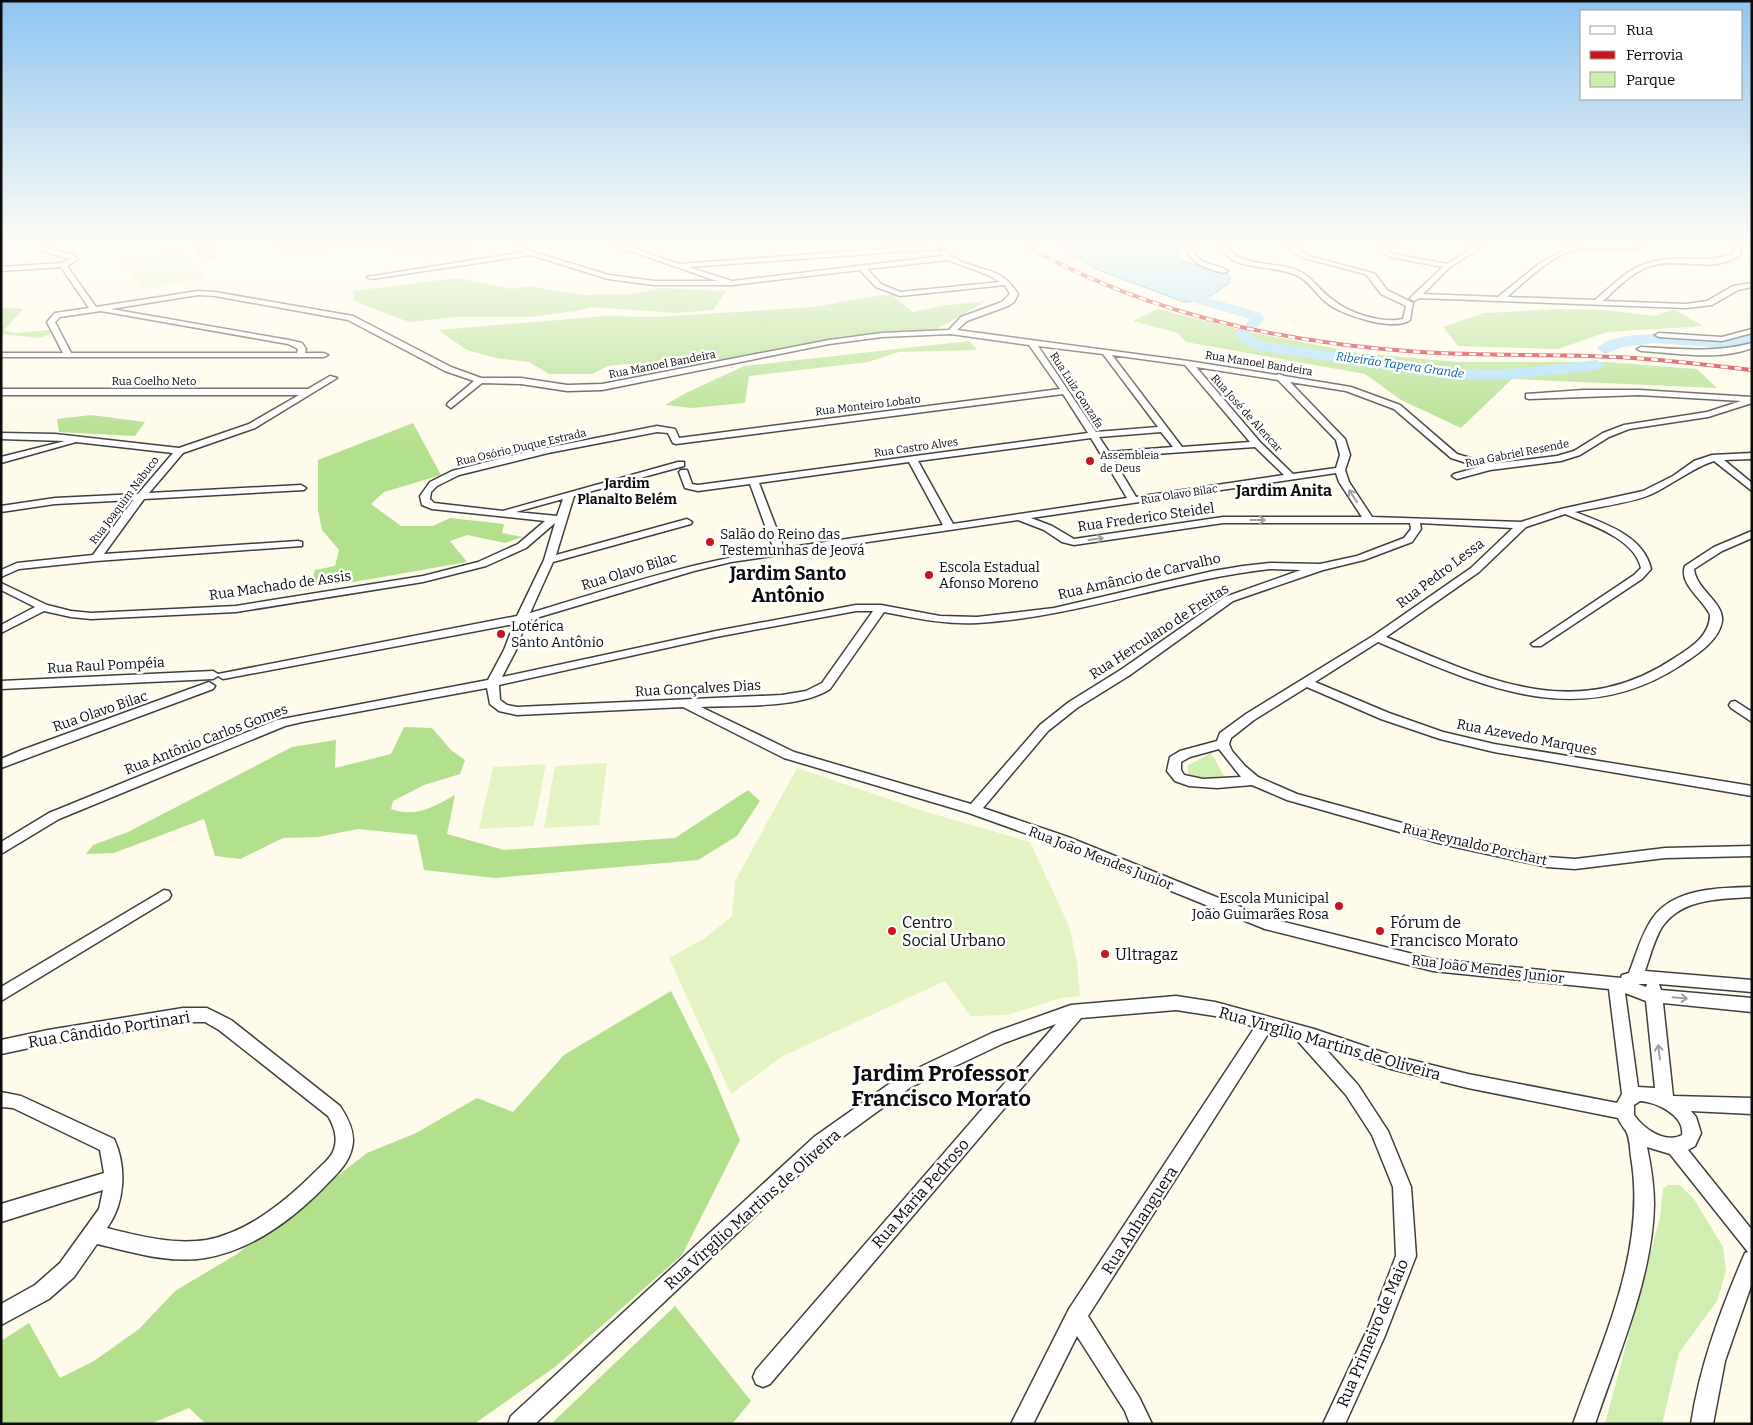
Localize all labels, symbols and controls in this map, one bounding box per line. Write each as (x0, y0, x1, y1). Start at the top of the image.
legend (1580, 10, 1743, 100)
text: Rua (1626, 21, 1653, 39)
text: Ferrovia (1626, 46, 1683, 64)
text: Parque (1626, 71, 1675, 89)
street label: Rua Manoel Bandeira (608, 348, 717, 381)
street label: Rua Manoel Bandeira (1204, 349, 1314, 378)
water label: Ribeirão Tapera Grande (1335, 349, 1465, 381)
street label: Rua Luiz Gonzafa (1047, 350, 1106, 431)
street label: Rua José de Alencar (1208, 372, 1285, 455)
street label: Rua Coelho Neto (112, 375, 196, 388)
street label: Rua Monteiro Lobato (815, 393, 921, 418)
street label: Rua Osório Duque Estrada (455, 426, 587, 469)
street label: Rua Castro Alves (873, 435, 959, 460)
street label: Rua Gabriel Resende (1464, 437, 1570, 470)
place label: Assembleia de Deus (1100, 449, 1159, 475)
street label: Rua Joaquim Nabuco (87, 454, 162, 547)
marker: Assembleia de Deus (1084, 455, 1096, 467)
district label: Jardim Planalto Belém (577, 475, 677, 508)
district label: Jardim Anita (1235, 481, 1332, 500)
street label: Rua Olavo Bilac (1140, 482, 1219, 507)
one-way arrow (1348, 489, 1358, 503)
street label: Rua Frederico Steidel (1077, 499, 1216, 536)
one-way arrow (1249, 515, 1265, 525)
place label: Salão do Reino das Testemunhas de Jeová (720, 526, 865, 559)
one-way arrow (1088, 533, 1104, 543)
street label: Rua Pedro Lessa (1393, 535, 1488, 612)
marker: Salão do Reino das Testemunhas de Jeová (704, 536, 716, 548)
street label: Rua Olavo Bilac (579, 549, 679, 594)
street label: Rua Amâncio de Carvalho (1056, 549, 1222, 604)
place label: Escola Estadual Afonso Moreno (939, 559, 1040, 592)
district label: Jardim Santo Antônio (729, 562, 846, 607)
street label: Rua Machado de Assis (208, 567, 352, 604)
marker: Escola Estadual Afonso Moreno (923, 569, 935, 581)
street label: Rua Herculano de Freitas (1086, 580, 1232, 683)
place label: Lotérica Santo Antônio (511, 618, 604, 651)
marker: Lotérica Santo Antônio (495, 628, 507, 640)
street label: Rua Raul Pompéia (47, 654, 165, 677)
street label: Rua Gonçalves Dias (635, 677, 761, 700)
street label: Rua Olavo Bilac (51, 687, 150, 736)
street label: Rua Antônio Carlos Gomes (122, 700, 290, 778)
street label: Rua Azevedo Marques (1455, 716, 1599, 759)
street label: Rua Reynaldo Porchart (1401, 820, 1549, 869)
street label: Rua João Mendes Junior (1026, 823, 1176, 894)
place label: Escola Municipal João Guimarães Rosa (1191, 890, 1329, 923)
marker: Escola Municipal João Guimarães Rosa (1333, 900, 1345, 912)
place label: Centro Social Urbano (902, 913, 1006, 950)
place label: Fórum de Francisco Morato (1390, 913, 1518, 950)
marker: Centro Social Urbano (886, 925, 898, 937)
marker: Fórum de Francisco Morato (1374, 925, 1386, 937)
place label: Ultragaz (1115, 945, 1178, 964)
marker: Ultragaz (1099, 948, 1111, 960)
street label: Rua João Mendes Junior (1411, 952, 1565, 987)
one-way arrow (1672, 993, 1688, 1003)
street label: Rua Virgílio Martins de Oliveira (1217, 1003, 1443, 1084)
street label: Rua Cândido Portinari (27, 1007, 192, 1052)
one-way arrow (1654, 1044, 1664, 1060)
district label: Jardim Professor Francisco Morato (851, 1060, 1031, 1112)
street label: Rua Virgílio Martins de Oliveira (660, 1125, 844, 1293)
street label: Rua Maria Pedroso (868, 1135, 973, 1252)
street label: Rua Anhanguera (1097, 1162, 1182, 1278)
street label: Rua Primeiro de Maio (1333, 1256, 1412, 1410)

